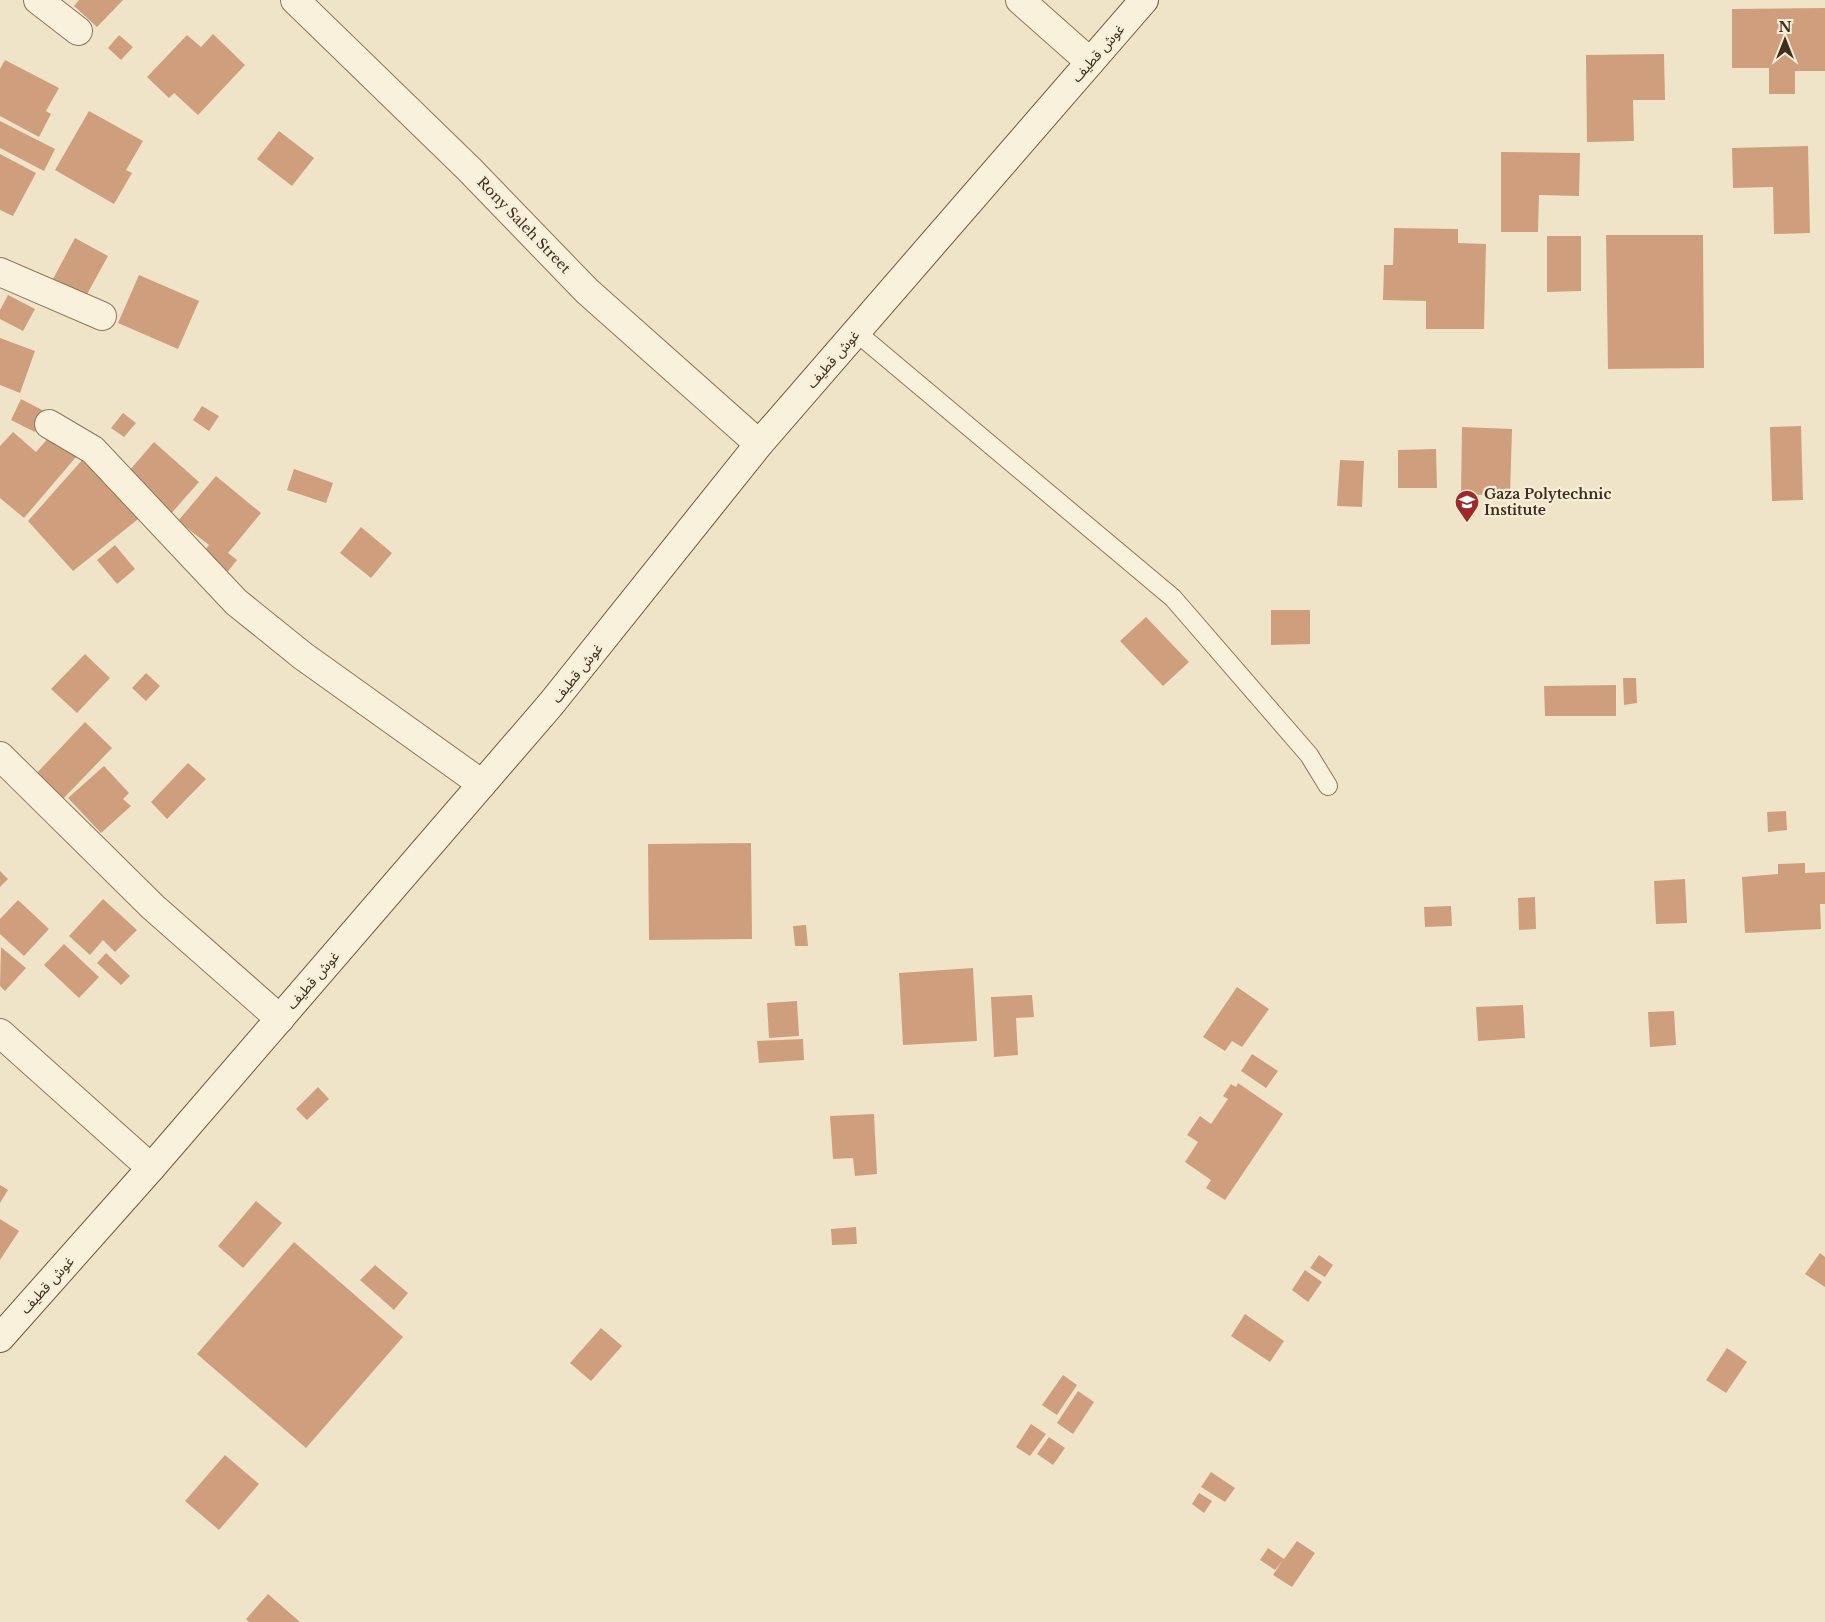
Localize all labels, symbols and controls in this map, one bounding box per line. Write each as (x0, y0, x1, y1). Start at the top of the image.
north arrow (1760, 15, 1810, 65)
text: N (1778, 18, 1792, 36)
street label: غوش قطيف (1068, 20, 1128, 86)
street label: Rony Saleh Street (473, 173, 575, 277)
street label: غوش قطيف (803, 326, 863, 392)
place label: Gaza Polytechnic Institute (1484, 485, 1611, 519)
school or university icon: Gaza Polytechnic Institute (1454, 489, 1480, 523)
street label: غوش قطيف (548, 640, 606, 706)
street label: غوش قطيف (283, 947, 343, 1013)
street label: غوش قطيف (16, 1252, 78, 1318)

